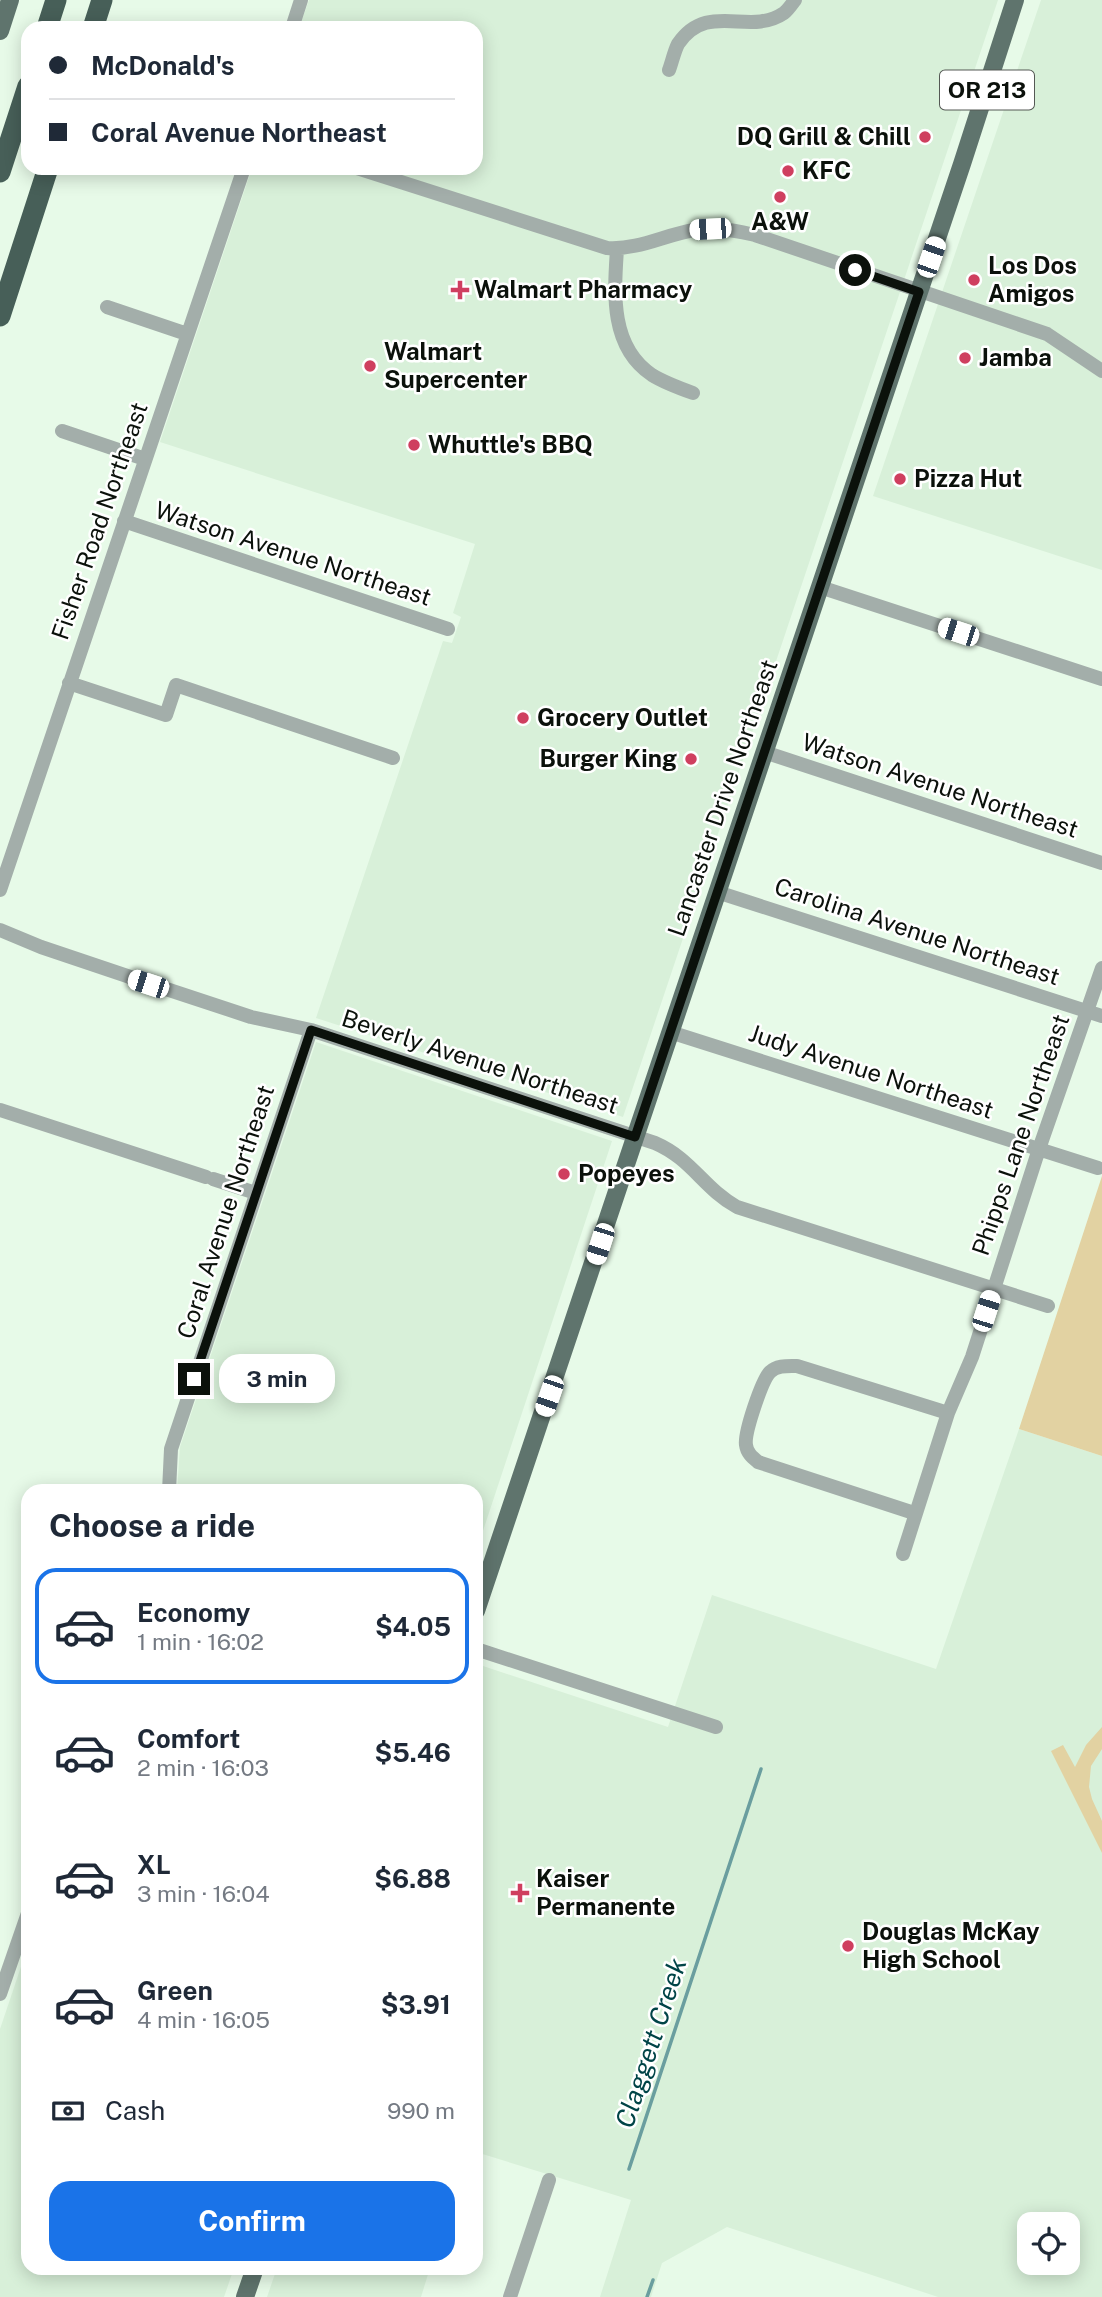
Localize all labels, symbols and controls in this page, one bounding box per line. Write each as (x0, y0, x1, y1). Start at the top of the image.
text: McDonald's (91, 50, 234, 81)
road number: OR 213 (940, 71, 1034, 110)
text: Coral Avenue Northeast (91, 117, 387, 148)
place label: DQ Grill & Chill (737, 122, 911, 150)
marker: DQ Grill & Chill (917, 129, 933, 145)
place label: KFC (802, 156, 851, 184)
marker: KFC (780, 163, 796, 179)
marker: A&W (772, 189, 788, 205)
place label: A&W (751, 207, 809, 235)
car (689, 217, 732, 241)
car (915, 234, 948, 280)
place label: Los Dos Amigos (988, 251, 1077, 307)
route start (839, 254, 871, 286)
marker: Los Dos Amigos (966, 272, 982, 288)
place label: Walmart Pharmacy (474, 275, 693, 303)
marker: Walmart Pharmacy (452, 282, 468, 298)
place label: Walmart Supercenter (384, 337, 527, 393)
place label: Jamba (979, 343, 1052, 371)
marker: Jamba (957, 350, 973, 366)
marker: Walmart Supercenter (362, 358, 378, 374)
street label: Fisher Road Northeast (45, 398, 153, 643)
place label: Whuttle's BBQ (428, 430, 593, 458)
marker: Whuttle's BBQ (406, 437, 422, 453)
place label: Pizza Hut (914, 464, 1022, 492)
marker: Pizza Hut (892, 471, 908, 487)
street label: Watson Avenue Northeast (152, 495, 435, 611)
car (935, 616, 982, 648)
street label: Lancaster Drive Northeast (661, 656, 783, 940)
place label: Grocery Outlet (537, 703, 708, 731)
marker: Grocery Outlet (515, 710, 531, 726)
street label: Watson Avenue Northeast (799, 727, 1082, 843)
place label: Burger King (540, 744, 677, 772)
marker: Burger King (683, 751, 699, 767)
street label: Carolina Avenue Northeast (771, 872, 1063, 990)
car (125, 968, 172, 1000)
street label: Beverly Avenue Northeast (338, 1003, 622, 1119)
street label: Phipps Lane Northeast (966, 1011, 1074, 1259)
street label: Judy Avenue Northeast (745, 1018, 997, 1124)
street label: Coral Avenue Northeast (171, 1081, 279, 1342)
place label: Popeyes (578, 1159, 675, 1187)
marker: Popeyes (556, 1166, 572, 1182)
car (584, 1221, 617, 1267)
car (970, 1288, 1003, 1334)
callout: 3 min (218, 1354, 334, 1404)
route end (178, 1363, 210, 1395)
text: 3 min (247, 1365, 307, 1392)
car (533, 1373, 566, 1419)
text: Choose a ride (49, 1507, 255, 1544)
icon: car (53, 1595, 116, 1658)
text: Economy (137, 1597, 250, 1628)
text: $4.05 (375, 1611, 451, 1642)
text: 1 min · 16:02 (137, 1628, 264, 1655)
icon: car (53, 1721, 116, 1784)
text: Comfort (137, 1723, 240, 1754)
text: $5.46 (375, 1737, 451, 1768)
text: 2 min · 16:03 (137, 1754, 269, 1781)
icon: car (53, 1847, 116, 1910)
text: XL (137, 1849, 171, 1880)
text: $6.88 (374, 1863, 451, 1894)
place label: Kaiser Permanente (536, 1864, 675, 1920)
text: 3 min · 16:04 (137, 1880, 270, 1907)
marker: Kaiser Permanente (510, 1883, 530, 1903)
place label: Douglas McKay High School (862, 1917, 1040, 1973)
marker: Douglas McKay High School (840, 1938, 856, 1954)
water label: Claggett Creek (609, 1954, 693, 2131)
icon: car (53, 1973, 116, 2036)
text: Green (137, 1975, 213, 2006)
text: $3.91 (381, 1989, 451, 2020)
text: 4 min · 16:05 (137, 2006, 270, 2033)
icon: cash (49, 2092, 87, 2130)
text: Cash (105, 2095, 165, 2126)
text: 990 m (387, 2097, 455, 2124)
button: Confirm (49, 2181, 455, 2261)
map controls (1017, 2212, 1080, 2275)
button: locate (1017, 2212, 1080, 2275)

